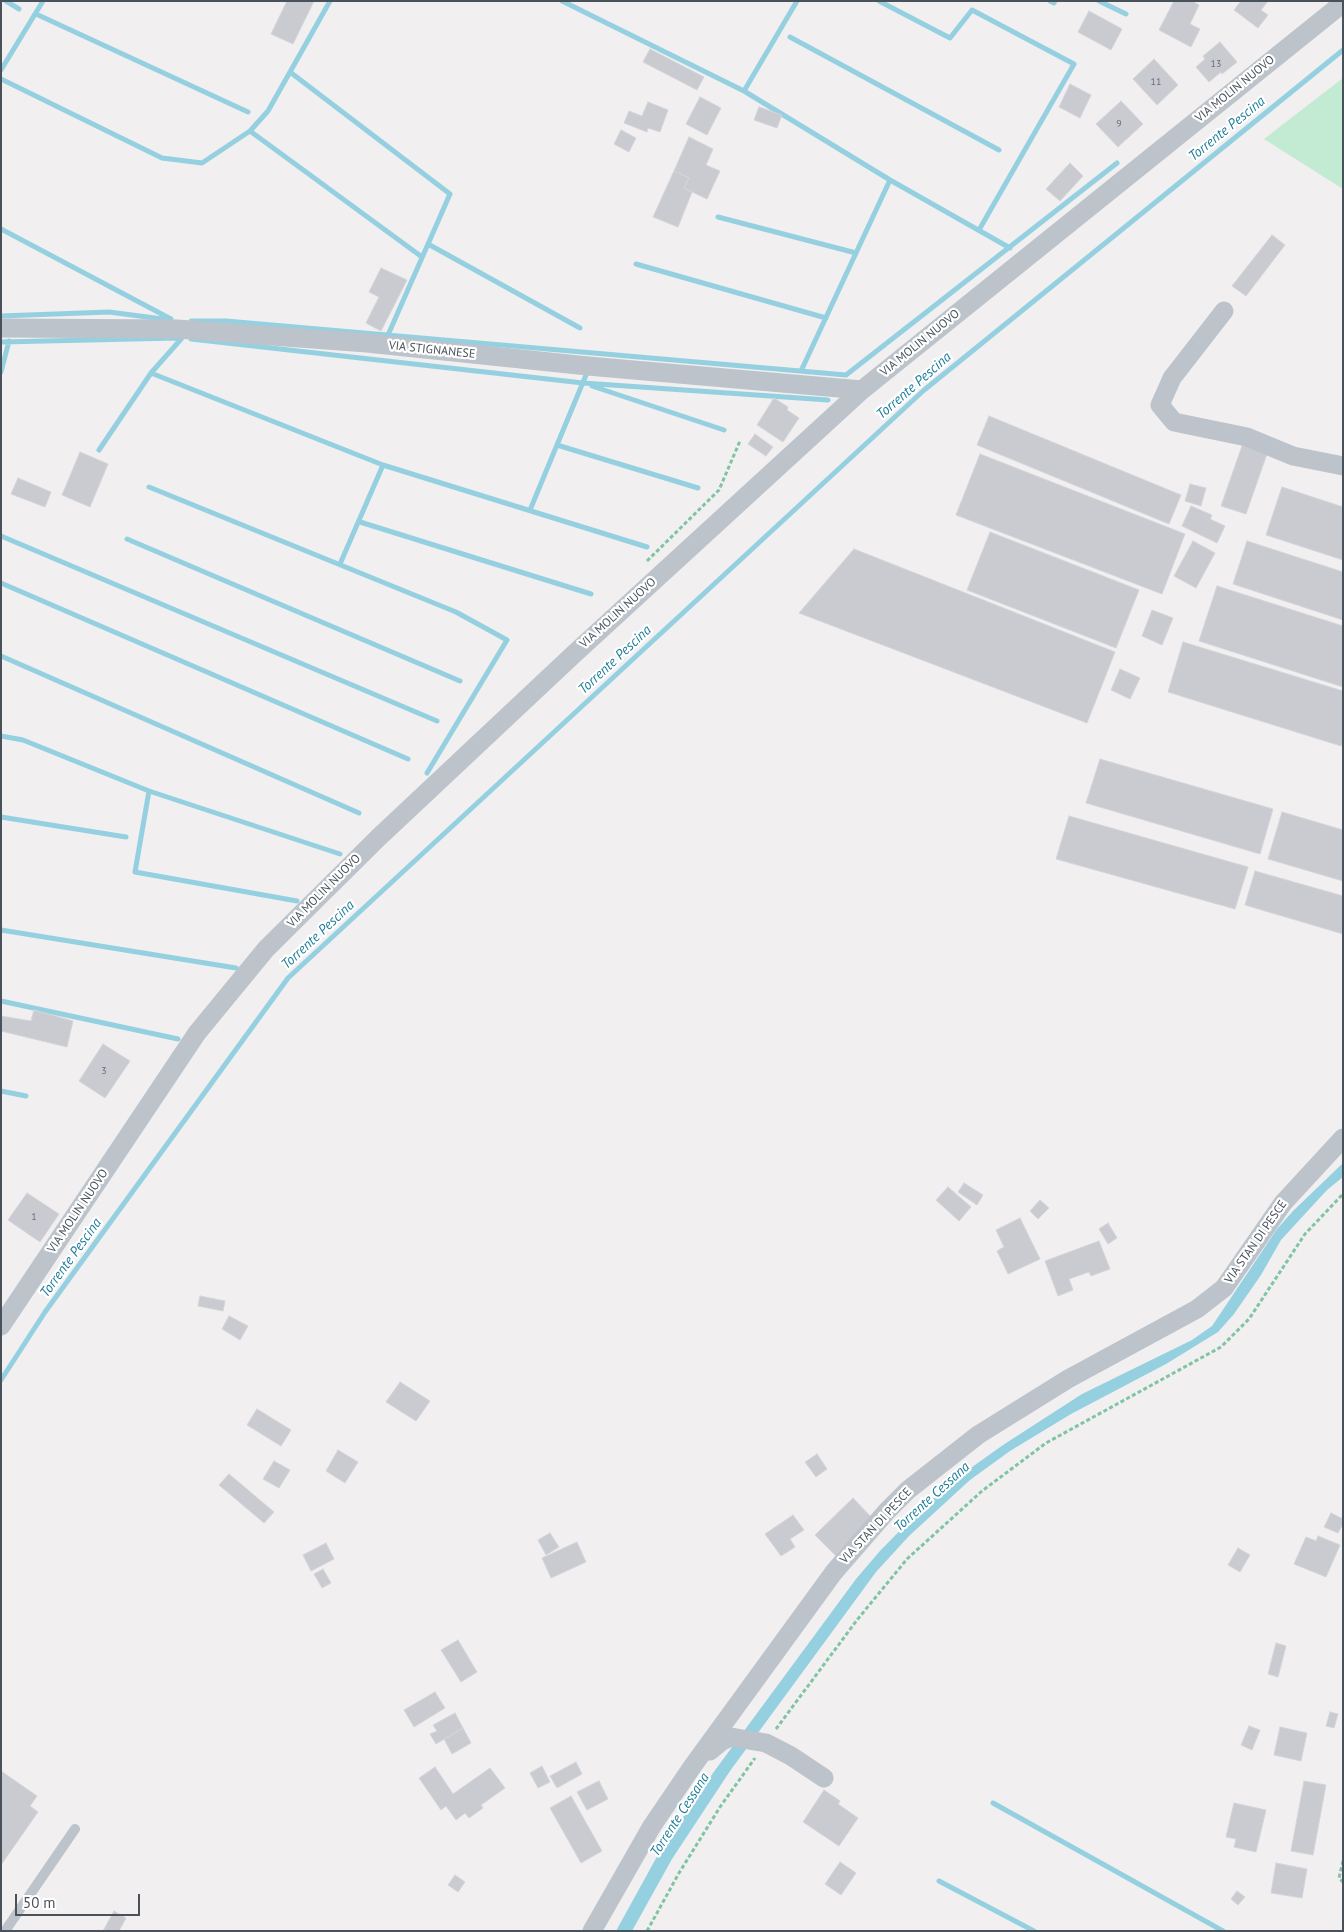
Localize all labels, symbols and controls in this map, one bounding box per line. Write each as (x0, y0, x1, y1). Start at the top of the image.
street label: VIA MOLIN NUOVO (1192, 53, 1278, 125)
house number: 13 (1211, 58, 1221, 70)
house number: 11 (1151, 76, 1161, 88)
water label: Torrente Pescina (1185, 93, 1269, 165)
house number: 9 (1116, 118, 1122, 130)
street label: VIA MOLIN NUOVO (877, 307, 963, 379)
street label: VIA STIGNANESE (388, 338, 476, 362)
water label: Torrente Pescina (873, 349, 955, 423)
street label: VIA MOLIN NUOVO (577, 575, 659, 651)
water label: Torrente Pescina (575, 622, 655, 698)
street label: VIA MOLIN NUOVO (284, 851, 364, 931)
water label: Torrente Pescina (278, 897, 358, 973)
house number: 3 (101, 1065, 107, 1077)
street label: VIA MOLIN NUOVO (45, 1166, 111, 1256)
street label: VIA STAN DI PESCE (1222, 1198, 1290, 1286)
house number: 1 (31, 1211, 37, 1223)
water label: Torrente Pescina (37, 1215, 105, 1301)
water label: Torrente Cessana (891, 1459, 973, 1535)
street label: VIA STAN DI PESCE (837, 1485, 915, 1567)
water label: Torrente Cessana (647, 1770, 713, 1860)
scale bar (18, 1884, 142, 1916)
text: 50 m (23, 1893, 56, 1912)

